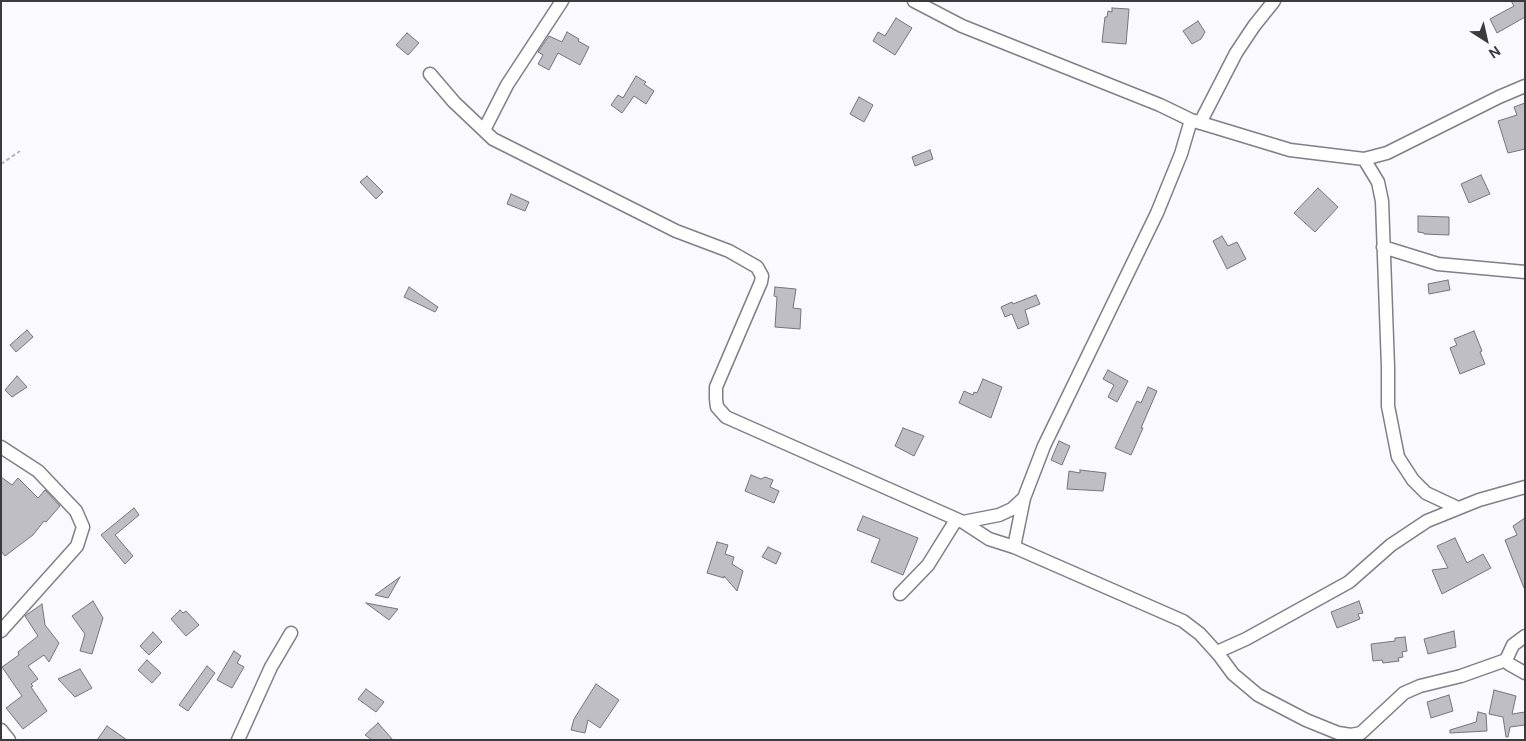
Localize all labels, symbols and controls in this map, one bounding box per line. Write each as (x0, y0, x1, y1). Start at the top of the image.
north arrow (1461, 15, 1511, 65)
text: N (1485, 42, 1504, 63)

